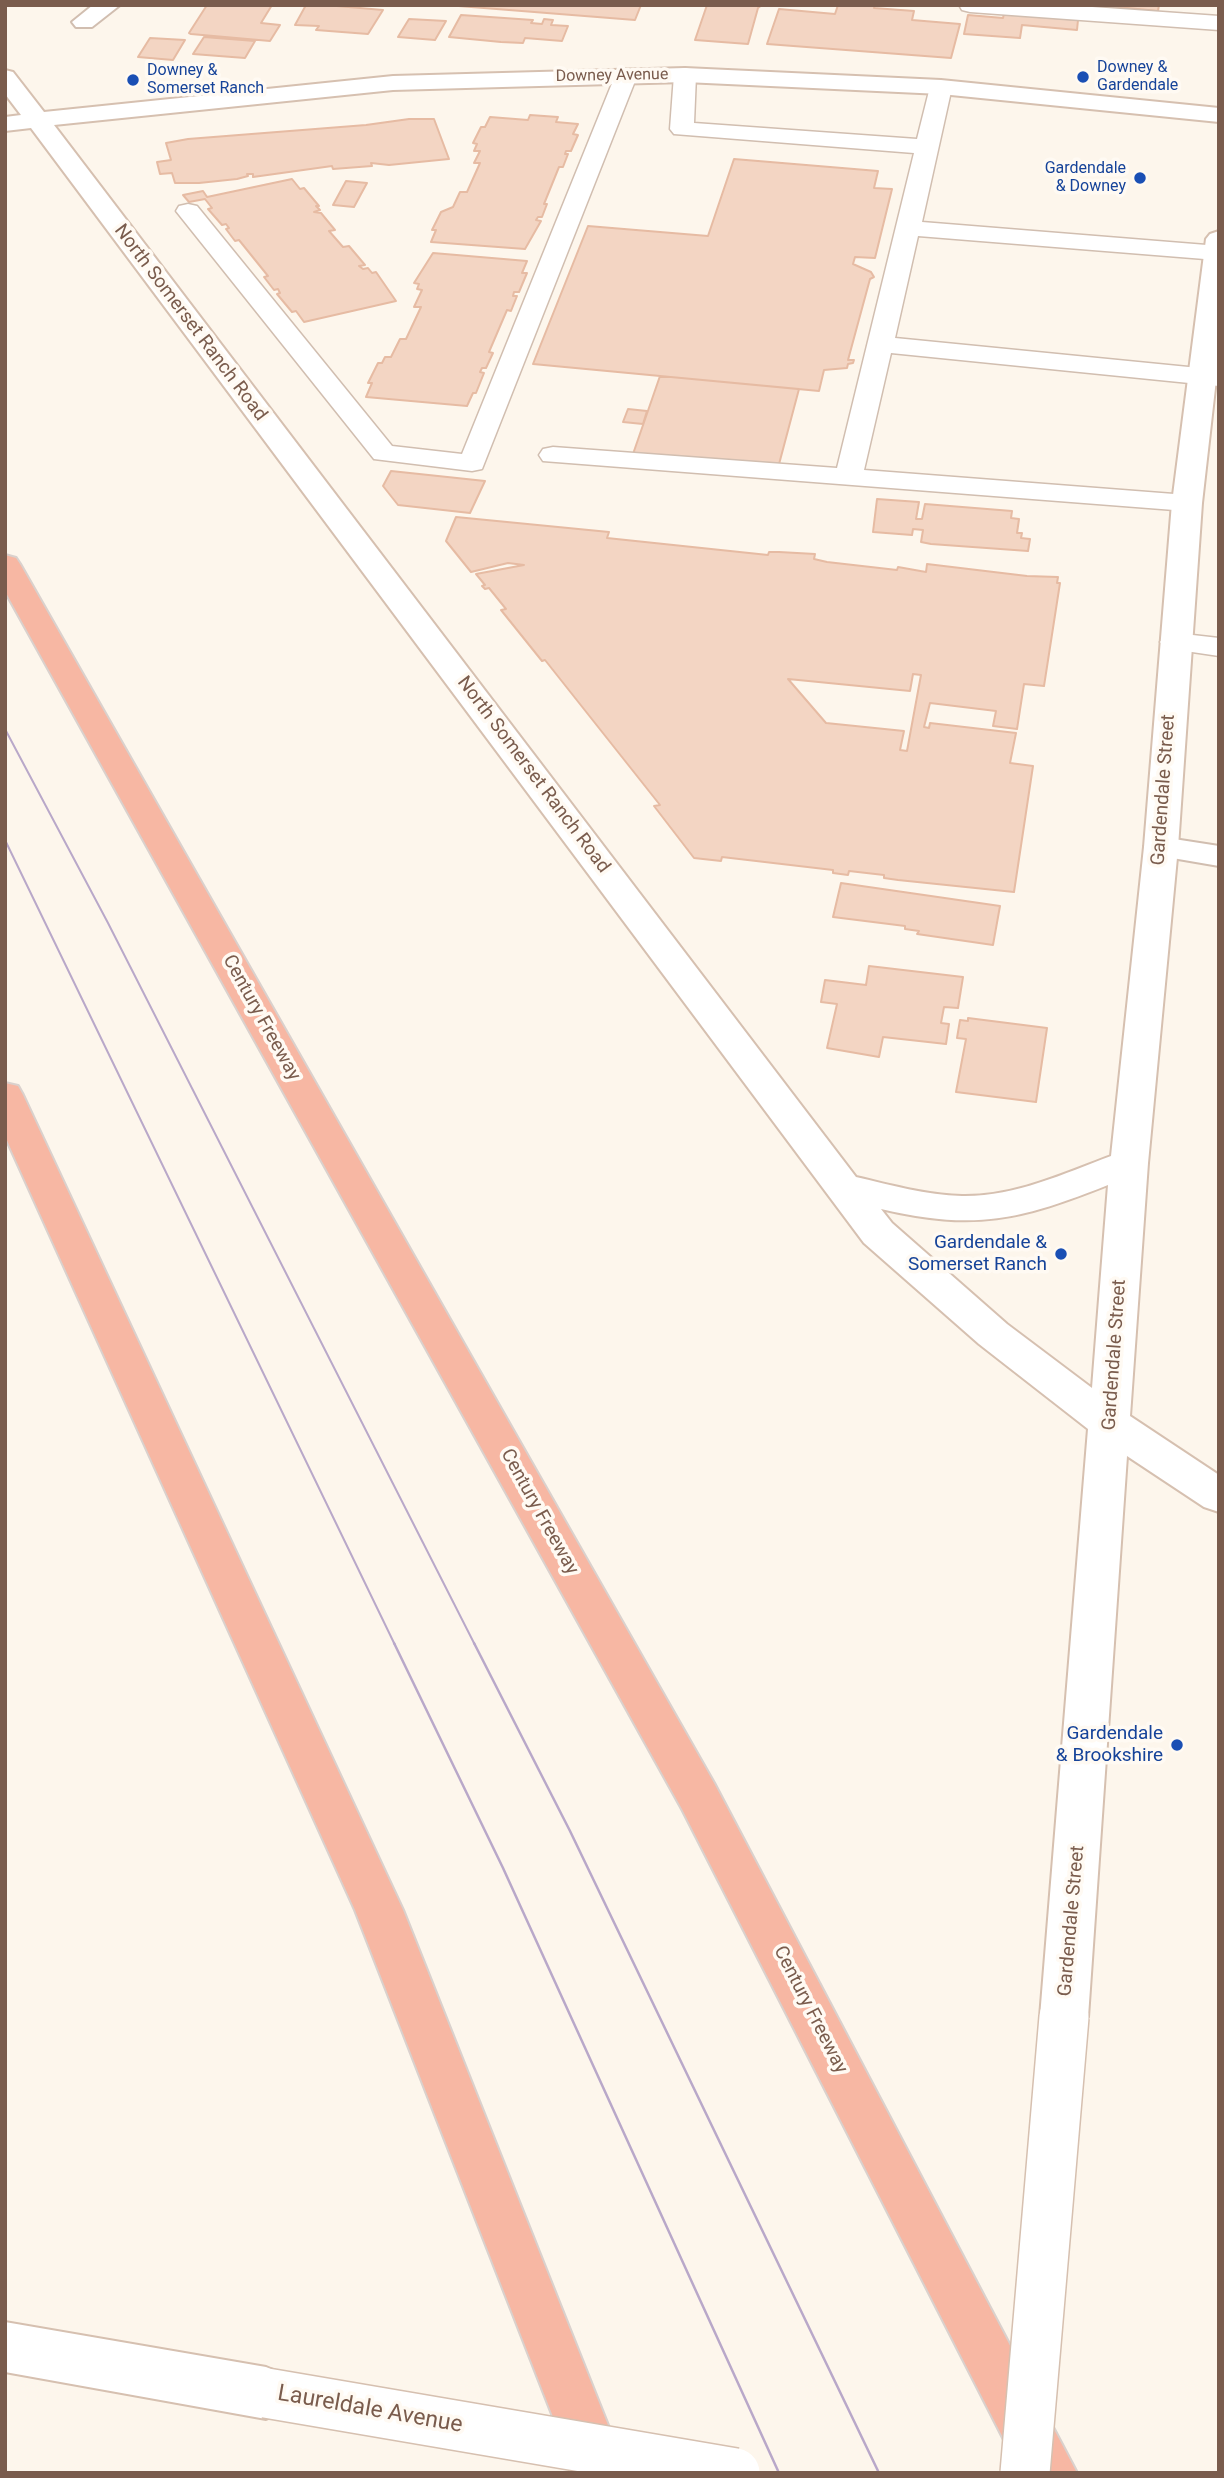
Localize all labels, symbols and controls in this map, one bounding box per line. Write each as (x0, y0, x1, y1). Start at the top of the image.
place label: Downey & Gardendale (1097, 58, 1178, 96)
place label: Downey & Somerset Ranch (147, 61, 264, 99)
street label: Downey Avenue (555, 65, 669, 87)
marker: Downey & Gardendale (1075, 69, 1091, 85)
marker: Downey & Somerset Ranch (125, 72, 141, 88)
place label: Gardendale & Downey (1045, 159, 1126, 197)
marker: Gardendale & Downey (1132, 170, 1148, 186)
street label: North Somerset Ranch Road (109, 220, 271, 426)
street label: North Somerset Ranch Road (452, 672, 614, 878)
street label: Gardendale Street (1147, 714, 1181, 866)
street label: Century Freeway (217, 951, 305, 1085)
place label: Gardendale & Somerset Ranch (908, 1232, 1047, 1276)
marker: Gardendale & Somerset Ranch (1053, 1246, 1069, 1262)
street label: Gardendale Street (1098, 1279, 1132, 1431)
street label: Century Freeway (495, 1445, 583, 1579)
place label: Gardendale & Brookshire (1056, 1723, 1163, 1767)
marker: Gardendale & Brookshire (1169, 1737, 1185, 1753)
street label: Gardendale Street (1054, 1845, 1090, 1997)
street label: Century Freeway (768, 1942, 852, 2078)
street label: Laureldale Avenue (275, 2380, 465, 2440)

